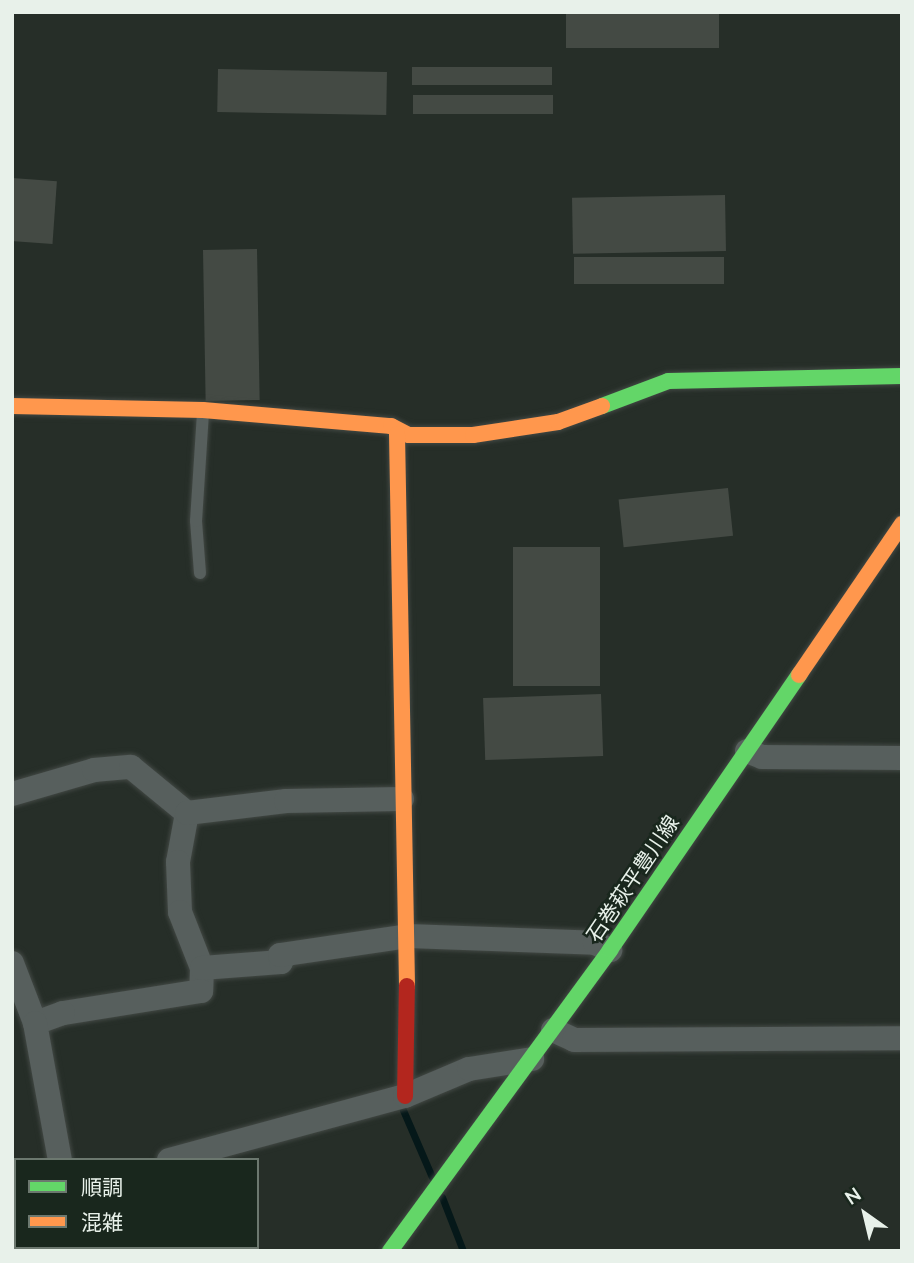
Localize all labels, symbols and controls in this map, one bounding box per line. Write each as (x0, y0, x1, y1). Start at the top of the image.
street label: 石巻萩平豊川線 (581, 811, 685, 947)
legend (14, 1158, 259, 1249)
text: 順調 (81, 1174, 123, 1202)
north arrow (830, 1179, 900, 1249)
text: N (840, 1182, 866, 1211)
text: 混雑 (81, 1209, 123, 1237)

